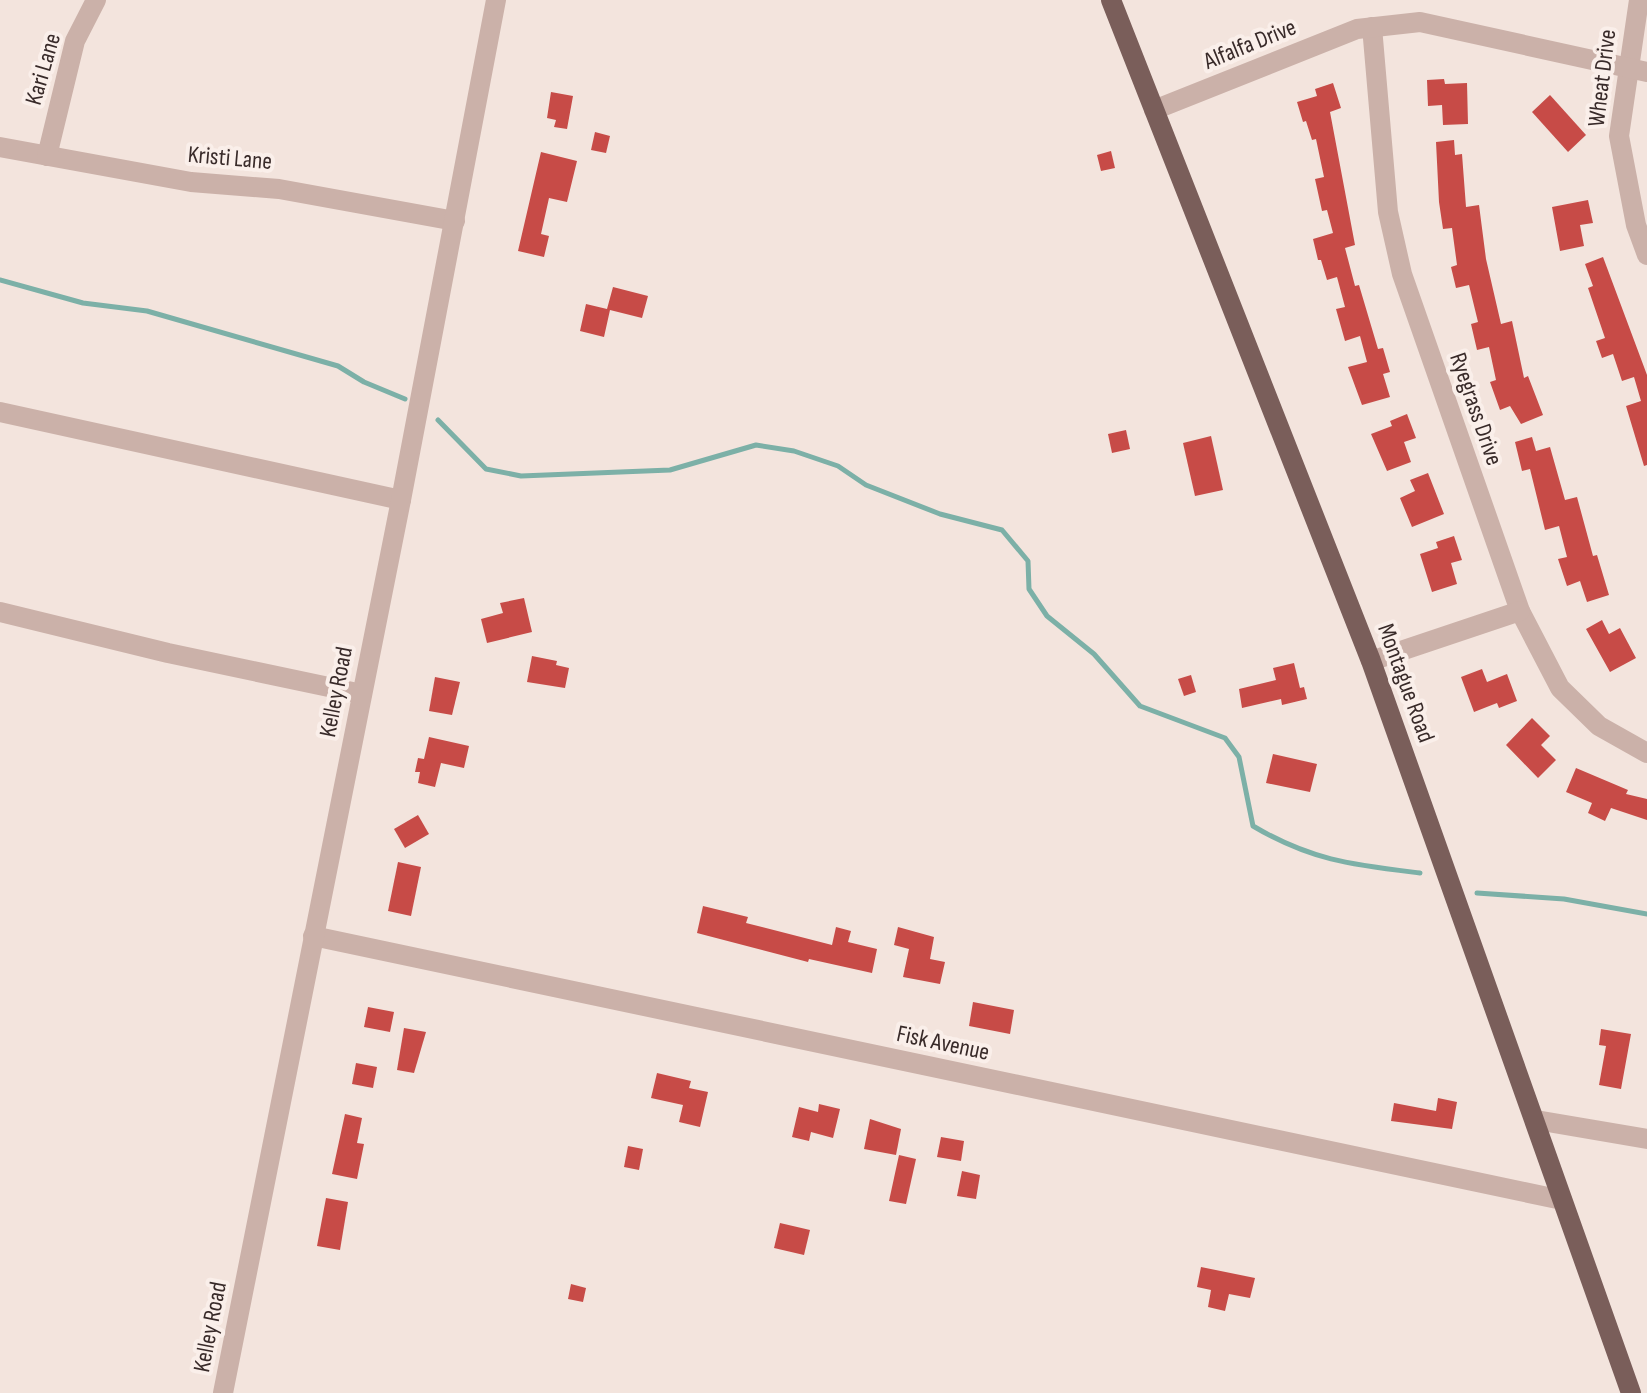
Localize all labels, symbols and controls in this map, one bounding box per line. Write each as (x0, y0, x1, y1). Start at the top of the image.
street label: Alfalfa Drive (1199, 12, 1300, 76)
street label: Wheat Drive (1582, 28, 1622, 128)
street label: Kari Lane (19, 30, 67, 108)
street label: Kristi Lane (187, 140, 273, 176)
street label: Ryegrass Drive (1443, 349, 1509, 469)
street label: Montague Road (1371, 620, 1441, 746)
street label: Kelley Road (313, 644, 359, 740)
street label: Fisk Avenue (894, 1019, 992, 1067)
street label: Kelley Road (187, 1279, 233, 1375)

